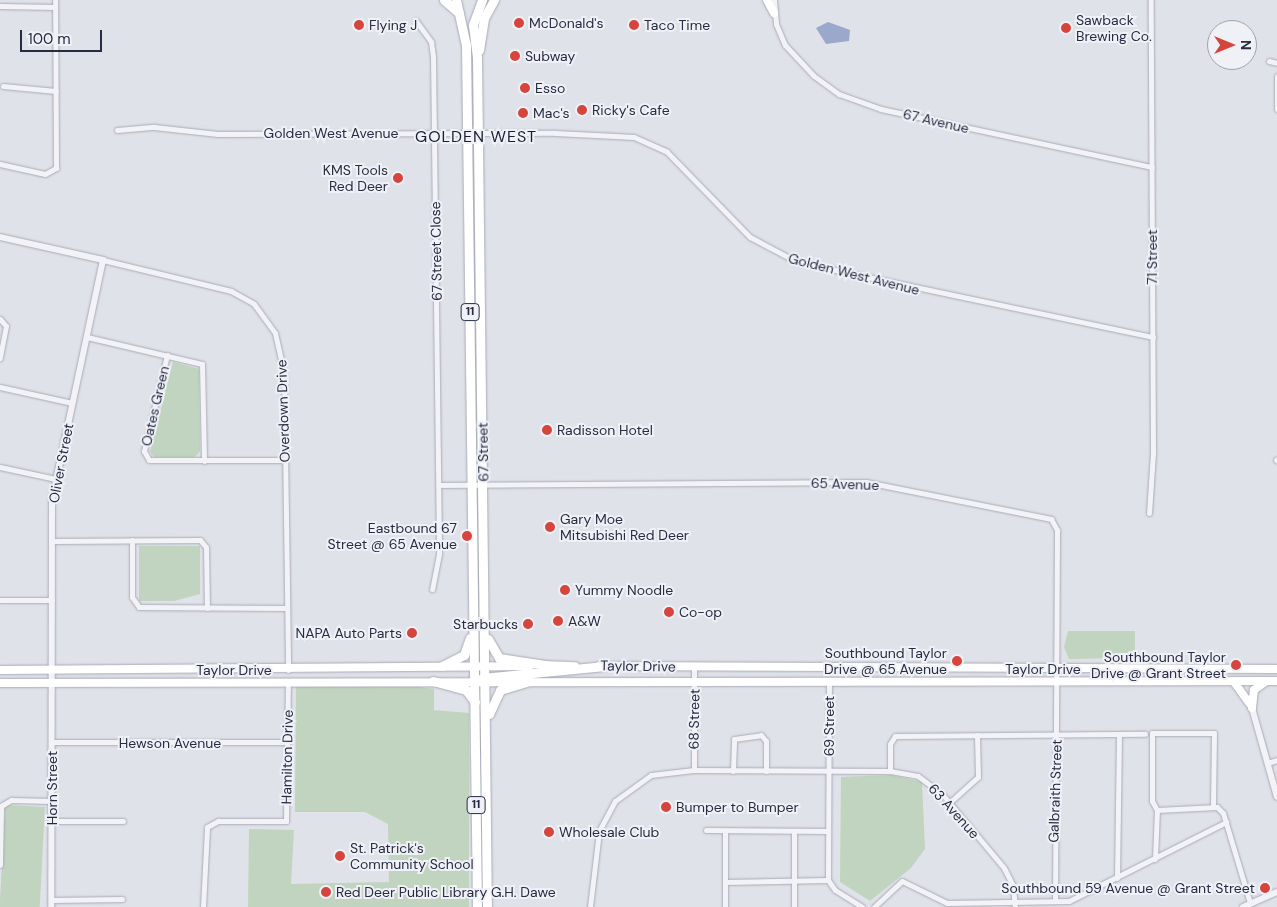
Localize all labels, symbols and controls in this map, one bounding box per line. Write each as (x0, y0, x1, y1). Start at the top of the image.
place label: Sawback Brewing Co. (1076, 12, 1152, 44)
place label: McDonald's (529, 15, 604, 31)
place label: Flying J (369, 17, 417, 33)
marker: McDonald's (513, 17, 525, 29)
place label: Taco Time (644, 17, 710, 33)
marker: Flying J (353, 19, 365, 31)
marker: Taco Time (628, 19, 640, 31)
scale bar (22, 20, 105, 52)
north arrow (1207, 20, 1257, 70)
marker: Sawback Brewing Co. (1060, 22, 1072, 34)
text: 100 m (28, 29, 71, 49)
text: N (1237, 40, 1255, 50)
place label: Subway (525, 48, 575, 64)
marker: Subway (509, 50, 521, 62)
place label: Esso (535, 80, 565, 96)
marker: Esso (519, 82, 531, 94)
place label: Ricky's Cafe (592, 102, 670, 118)
marker: Ricky's Cafe (576, 104, 588, 116)
place label: Mac's (533, 105, 570, 121)
street label: 67 Avenue (901, 105, 971, 137)
marker: Mac's (517, 107, 529, 119)
street label: Golden West Avenue (264, 125, 398, 141)
district label: GOLDEN WEST (414, 127, 538, 147)
place label: KMS Tools Red Deer (323, 162, 388, 194)
marker: KMS Tools Red Deer (392, 172, 404, 184)
street label: 67 Street Close (427, 201, 445, 301)
street label: 71 Street (1144, 229, 1160, 285)
street label: Golden West Avenue (787, 250, 921, 298)
road number: 11 (460, 302, 480, 322)
street label: Overdown Drive (273, 359, 293, 463)
street label: Oates Green (138, 364, 172, 448)
street label: Oliver Street (45, 422, 77, 504)
street label: 67 Street (474, 422, 492, 482)
place label: Radisson Hotel (557, 422, 653, 438)
marker: Radisson Hotel (541, 424, 553, 436)
street label: 65 Avenue (811, 474, 879, 494)
place label: Gary Moe Mitsubishi Red Deer (560, 511, 689, 544)
place label: Eastbound 67 Street @ 65 Avenue (327, 520, 457, 552)
marker: Gary Moe Mitsubishi Red Deer (544, 521, 556, 533)
marker: Eastbound 67 Street @ 65 Avenue (461, 530, 473, 542)
place label: Yummy Noodle (575, 582, 673, 598)
marker: Yummy Noodle (559, 584, 571, 596)
place label: Co-op (679, 604, 722, 620)
marker: Co-op (663, 606, 675, 618)
place label: A&W (568, 613, 601, 629)
marker: A&W (552, 615, 564, 627)
place label: Starbucks (453, 616, 518, 632)
marker: Starbucks (522, 618, 534, 630)
place label: NAPA Auto Parts (296, 625, 402, 641)
marker: NAPA Auto Parts (406, 627, 418, 639)
place label: Southbound Taylor Drive @ 65 Avenue (824, 645, 947, 678)
place label: Southbound Taylor Drive @ Grant Street (1091, 649, 1226, 682)
marker: Southbound Taylor Drive @ 65 Avenue (951, 655, 963, 667)
street label: Taylor Drive (600, 657, 676, 675)
marker: Southbound Taylor Drive @ Grant Street (1230, 659, 1242, 671)
street label: Taylor Drive (1005, 661, 1081, 677)
street label: Taylor Drive (196, 662, 272, 678)
street label: 68 Street (685, 689, 703, 749)
street label: 69 Street (821, 696, 837, 756)
street label: Hamilton Drive (278, 710, 296, 804)
street label: Hewson Avenue (119, 735, 221, 751)
street label: Galbraith Street (1045, 739, 1065, 843)
street label: Horn Street (44, 751, 60, 825)
street label: 63 Avenue (925, 780, 983, 842)
road number: 11 (466, 796, 486, 814)
place label: Bumper to Bumper (676, 799, 799, 815)
marker: Bumper to Bumper (660, 801, 672, 813)
place label: Wholesale Club (559, 824, 659, 840)
marker: Wholesale Club (543, 826, 555, 838)
place label: St. Patrick's Community School (350, 840, 474, 872)
marker: St. Patrick's Community School (334, 850, 346, 862)
place label: Southbound 59 Avenue @ Grant Street (1001, 880, 1255, 896)
marker: Southbound 59 Avenue @ Grant Street (1259, 882, 1271, 894)
place label: Red Deer Public Library G.H. Dawe (336, 884, 556, 900)
marker: Red Deer Public Library G.H. Dawe (320, 886, 332, 898)

